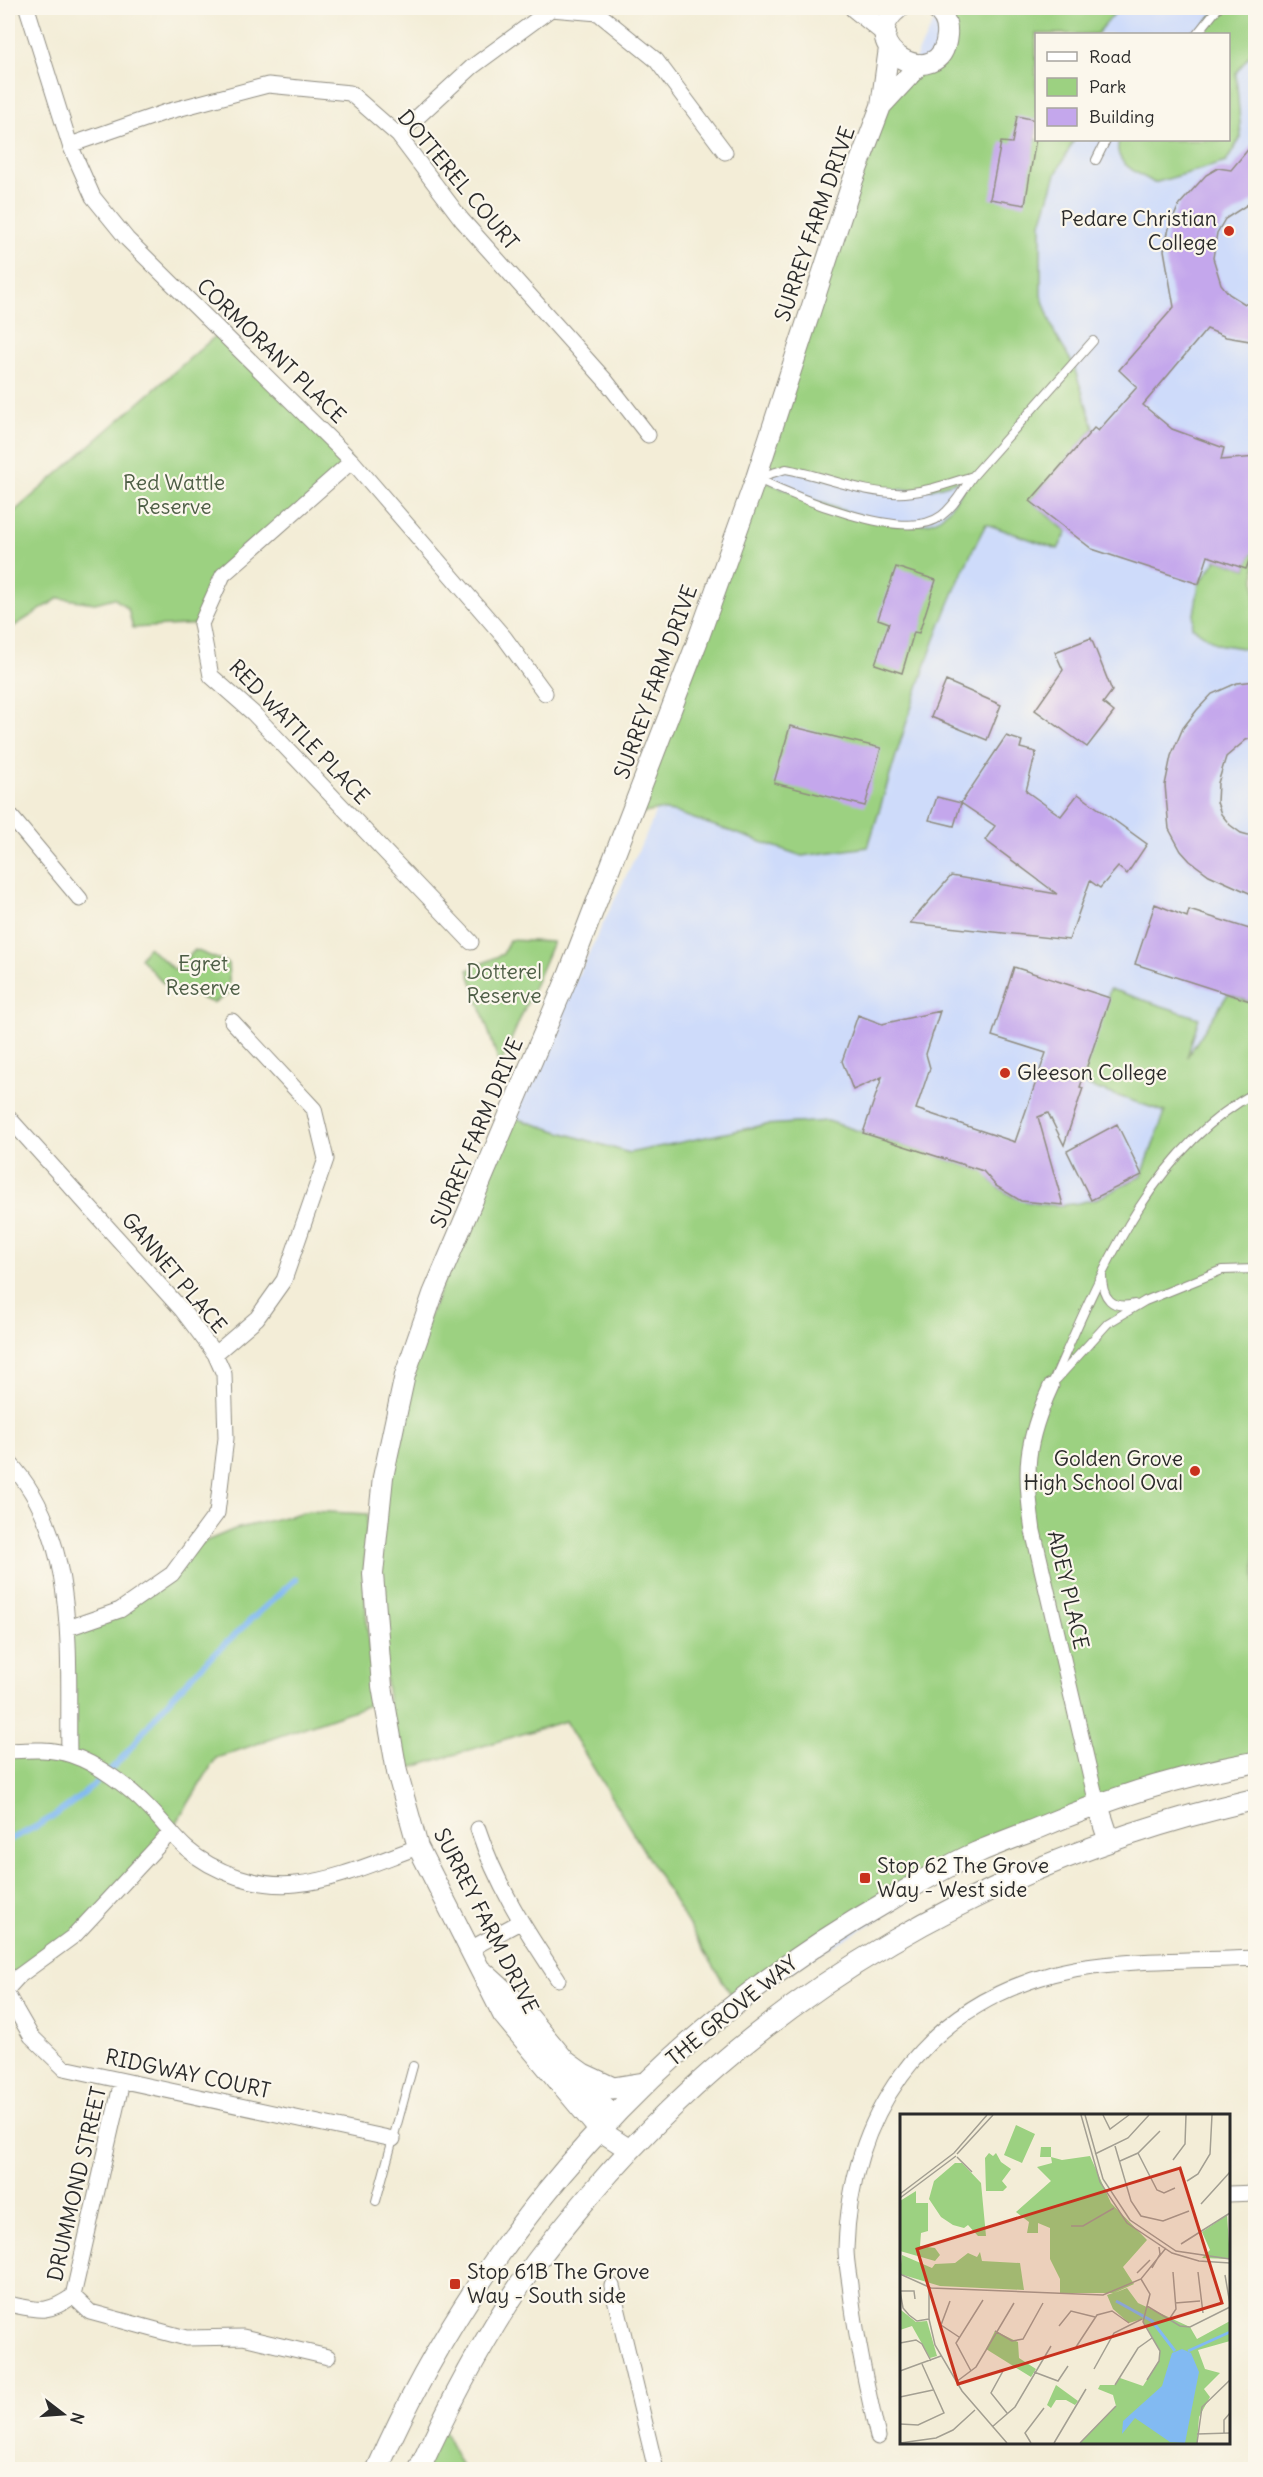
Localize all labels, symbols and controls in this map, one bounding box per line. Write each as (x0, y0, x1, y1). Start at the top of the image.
legend (1035, 33, 1230, 141)
text: Road (1089, 45, 1132, 68)
text: Park (1089, 75, 1126, 98)
street label: DOTTEREL COURT (392, 104, 525, 255)
text: Building (1089, 105, 1154, 128)
street label: SURREY FARM DRIVE (768, 123, 861, 325)
place label: Pedare Christian College (1061, 205, 1217, 256)
marker: Pedare Christian College (1222, 224, 1236, 238)
street label: CORMORANT PLACE (191, 272, 352, 429)
park label: Red Wattle Reserve (123, 469, 225, 520)
street label: SURREY FARM DRIVE (608, 581, 703, 783)
street label: RED WATTLE PLACE (223, 654, 375, 810)
park label: Egret Reserve (165, 950, 241, 1001)
park label: Dotterel Reserve (466, 958, 542, 1009)
street label: SURREY FARM DRIVE (424, 1033, 529, 1232)
place label: Gleeson College (1017, 1059, 1167, 1086)
marker: Gleeson College (998, 1066, 1012, 1080)
street label: GANNET PLACE (116, 1207, 233, 1339)
place label: Golden Grove High School Oval (1024, 1445, 1183, 1496)
marker: Golden Grove High School Oval (1188, 1464, 1202, 1478)
street label: ADEY PLACE (1042, 1528, 1095, 1652)
street label: SURREY FARM DRIVE (428, 1824, 545, 2018)
place label: Stop 62 The Grove Way - West side (877, 1852, 1049, 1903)
marker: Stop 62 The Grove Way - West side (858, 1871, 872, 1885)
street label: THE GROVE WAY (661, 1949, 803, 2072)
street label: RIDGWAY COURT (103, 2043, 273, 2104)
street label: DRUMMOND STREET (41, 2084, 112, 2284)
inset map (900, 2114, 1230, 2444)
place label: Stop 61B The Grove Way - South side (467, 2258, 650, 2309)
marker: Stop 61B The Grove Way - South side (448, 2277, 462, 2291)
north arrow (33, 2384, 93, 2444)
text: N (66, 2410, 89, 2427)

